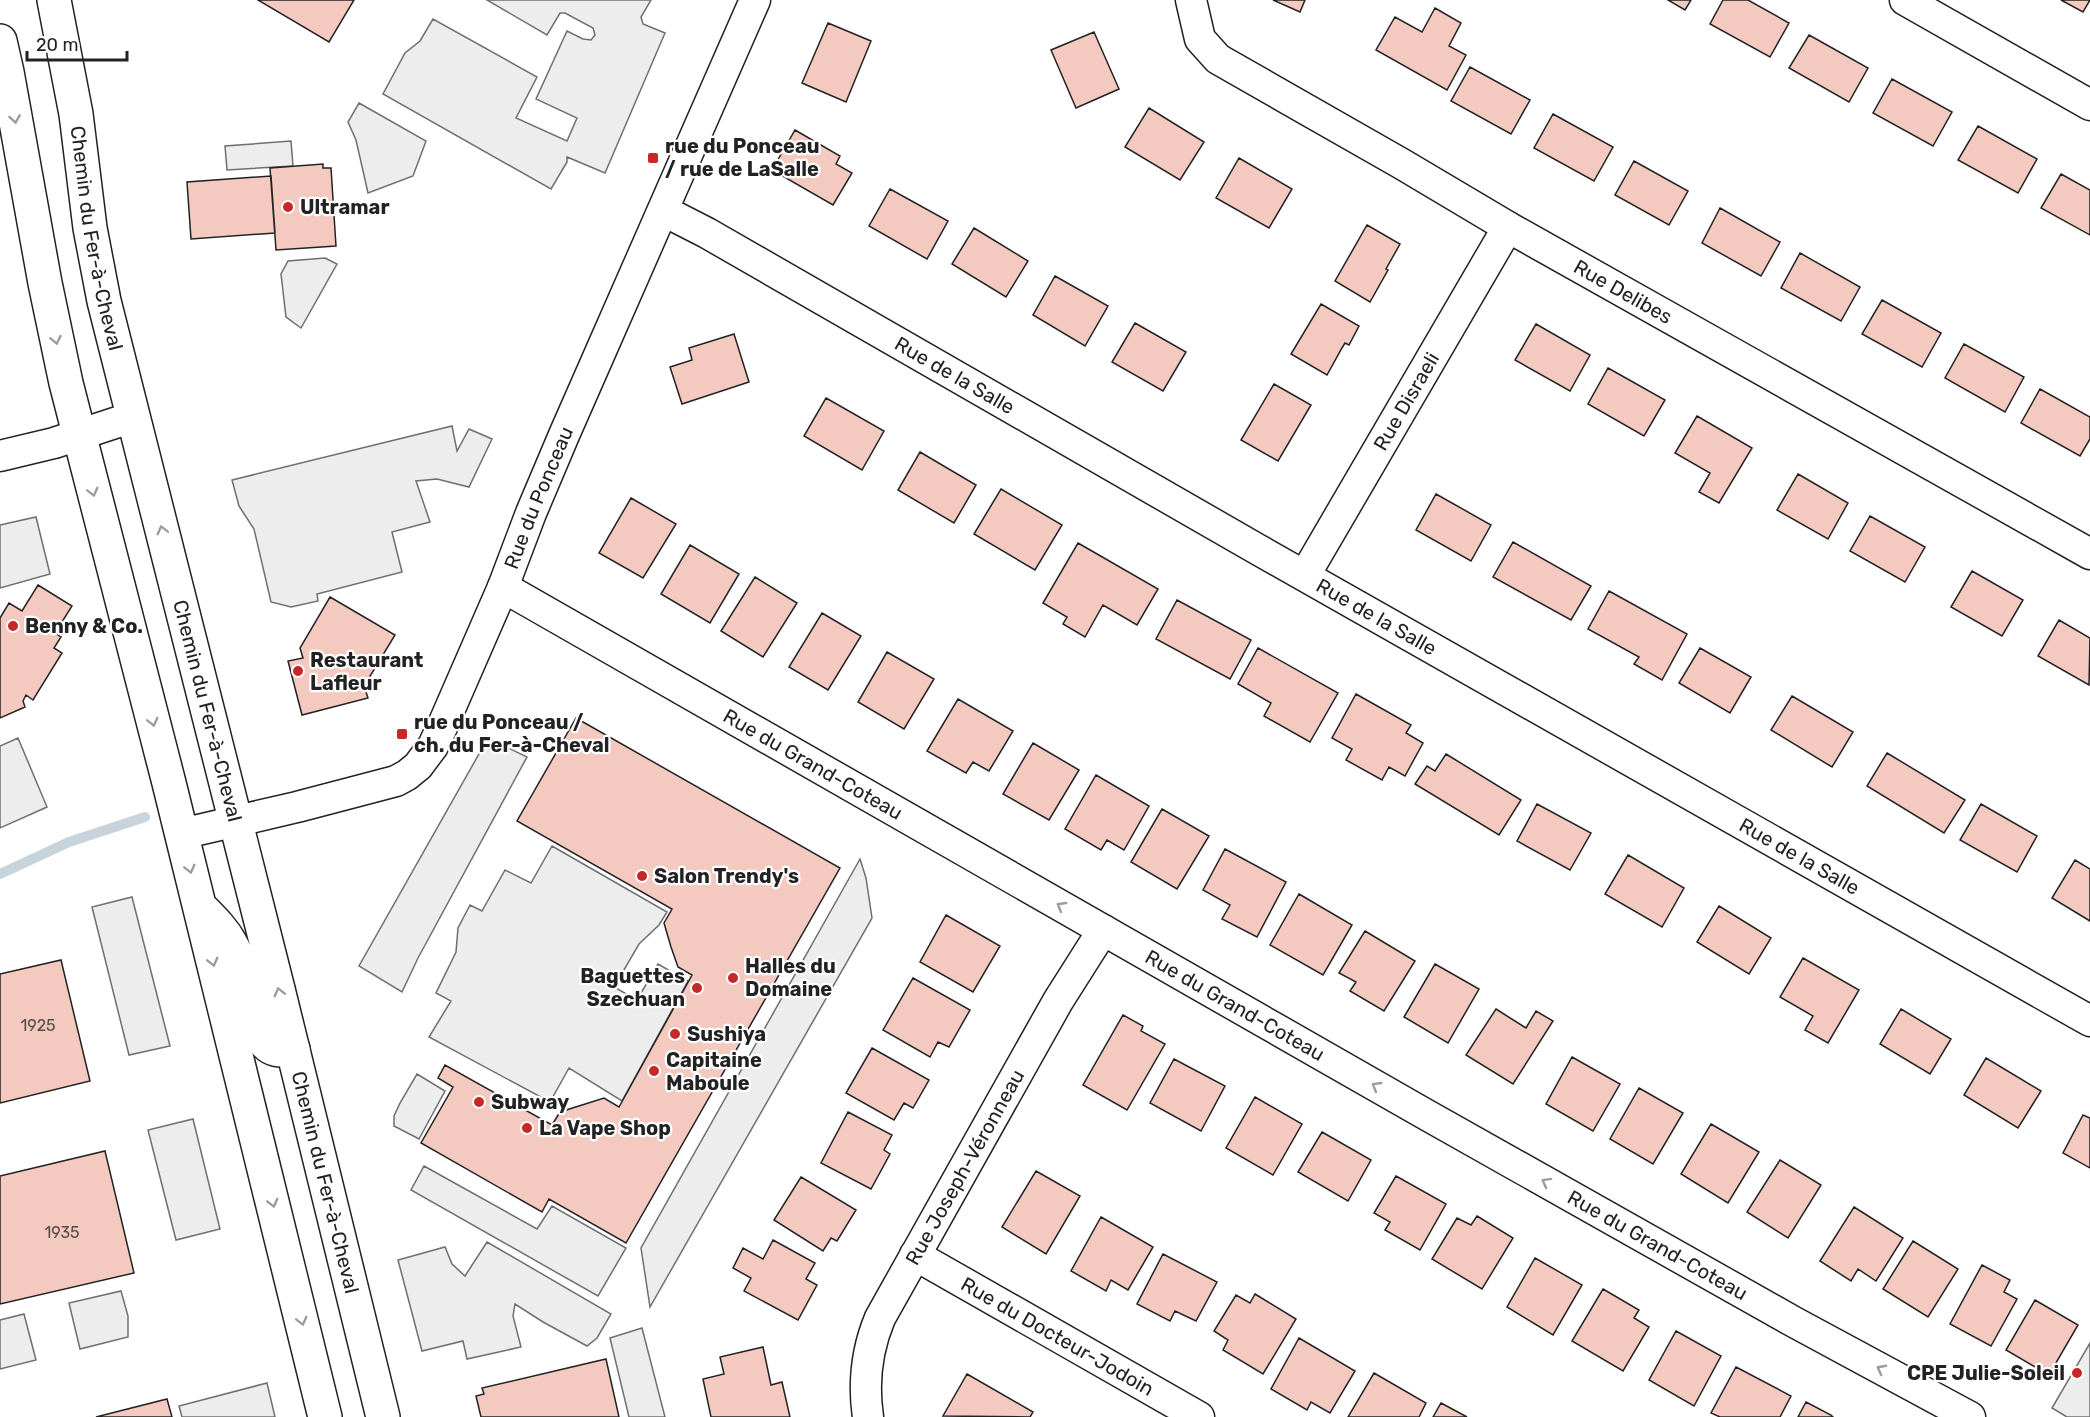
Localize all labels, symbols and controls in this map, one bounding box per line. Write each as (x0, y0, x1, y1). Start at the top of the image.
scale bar (27, 24, 128, 62)
text: 20 m (36, 34, 78, 56)
one-way arrow (8, 113, 21, 123)
street label: Chemin du Fer-à-Cheval (66, 124, 128, 353)
place label: rue du Ponceau / rue de LaSalle (665, 134, 820, 181)
marker: rue du Ponceau / rue de LaSalle (646, 151, 660, 165)
place label: Ultramar (300, 195, 389, 219)
marker: Ultramar (281, 200, 295, 214)
street label: Rue Delibes (1569, 254, 1677, 329)
street label: Rue de la Salle (890, 331, 1019, 419)
one-way arrow (49, 335, 62, 345)
street label: Rue Disraeli (1368, 348, 1444, 455)
street label: Rue du Ponceau (499, 423, 578, 572)
one-way arrow (85, 487, 98, 497)
one-way arrow (156, 525, 169, 535)
street label: Rue de la Salle (1312, 573, 1441, 660)
street label: Chemin du Fer-à-Cheval (168, 597, 247, 824)
place label: Benny & Co. (25, 614, 143, 638)
marker: Benny & Co. (6, 619, 20, 633)
place label: Restaurant Lafleur (310, 648, 423, 695)
marker: Restaurant Lafleur (291, 664, 305, 678)
street label: Rue du Grand-Coteau (719, 703, 907, 825)
place label: rue du Ponceau / ch. du Fer-à-Cheval (414, 710, 609, 757)
one-way arrow (145, 717, 158, 727)
marker: rue du Ponceau / ch. du Fer-à-Cheval (395, 727, 409, 741)
street label: Rue de la Salle (1735, 813, 1864, 900)
one-way arrow (182, 864, 195, 874)
place label: Salon Trendy's (654, 864, 799, 888)
marker: Salon Trendy's (635, 869, 649, 883)
one-way arrow (1057, 902, 1067, 913)
street label: Rue du Grand-Coteau (1141, 945, 1329, 1066)
place label: Halles du Domaine (745, 954, 836, 1001)
one-way arrow (205, 957, 218, 967)
place label: Baguettes Szechuan (580, 964, 685, 1011)
marker: Halles du Domaine (726, 971, 740, 985)
marker: Baguettes Szechuan (690, 981, 704, 995)
one-way arrow (273, 987, 286, 997)
house number: 1925 (20, 1016, 56, 1035)
place label: Sushiya (687, 1022, 766, 1046)
marker: Sushiya (668, 1027, 682, 1041)
place label: Capitaine Maboule (666, 1048, 762, 1095)
marker: Capitaine Maboule (647, 1064, 661, 1078)
street label: Rue Joseph-Véronneau (900, 1065, 1029, 1269)
street label: Chemin du Fer-à-Cheval (287, 1069, 364, 1296)
one-way arrow (1372, 1082, 1382, 1093)
place label: Subway (491, 1090, 569, 1114)
marker: Subway (472, 1095, 486, 1109)
place label: La Vape Shop (539, 1116, 671, 1140)
marker: La Vape Shop (520, 1121, 534, 1135)
one-way arrow (1542, 1178, 1552, 1189)
street label: Rue du Grand-Coteau (1563, 1185, 1752, 1305)
one-way arrow (265, 1198, 278, 1208)
house number: 1935 (44, 1223, 80, 1242)
street label: Rue du Docteur-Jodoin (957, 1272, 1158, 1401)
one-way arrow (295, 1316, 308, 1326)
place label: CPE Julie-Soleil (1907, 1361, 2065, 1385)
one-way arrow (1877, 1365, 1887, 1376)
marker: CPE Julie-Soleil (2070, 1366, 2084, 1380)

